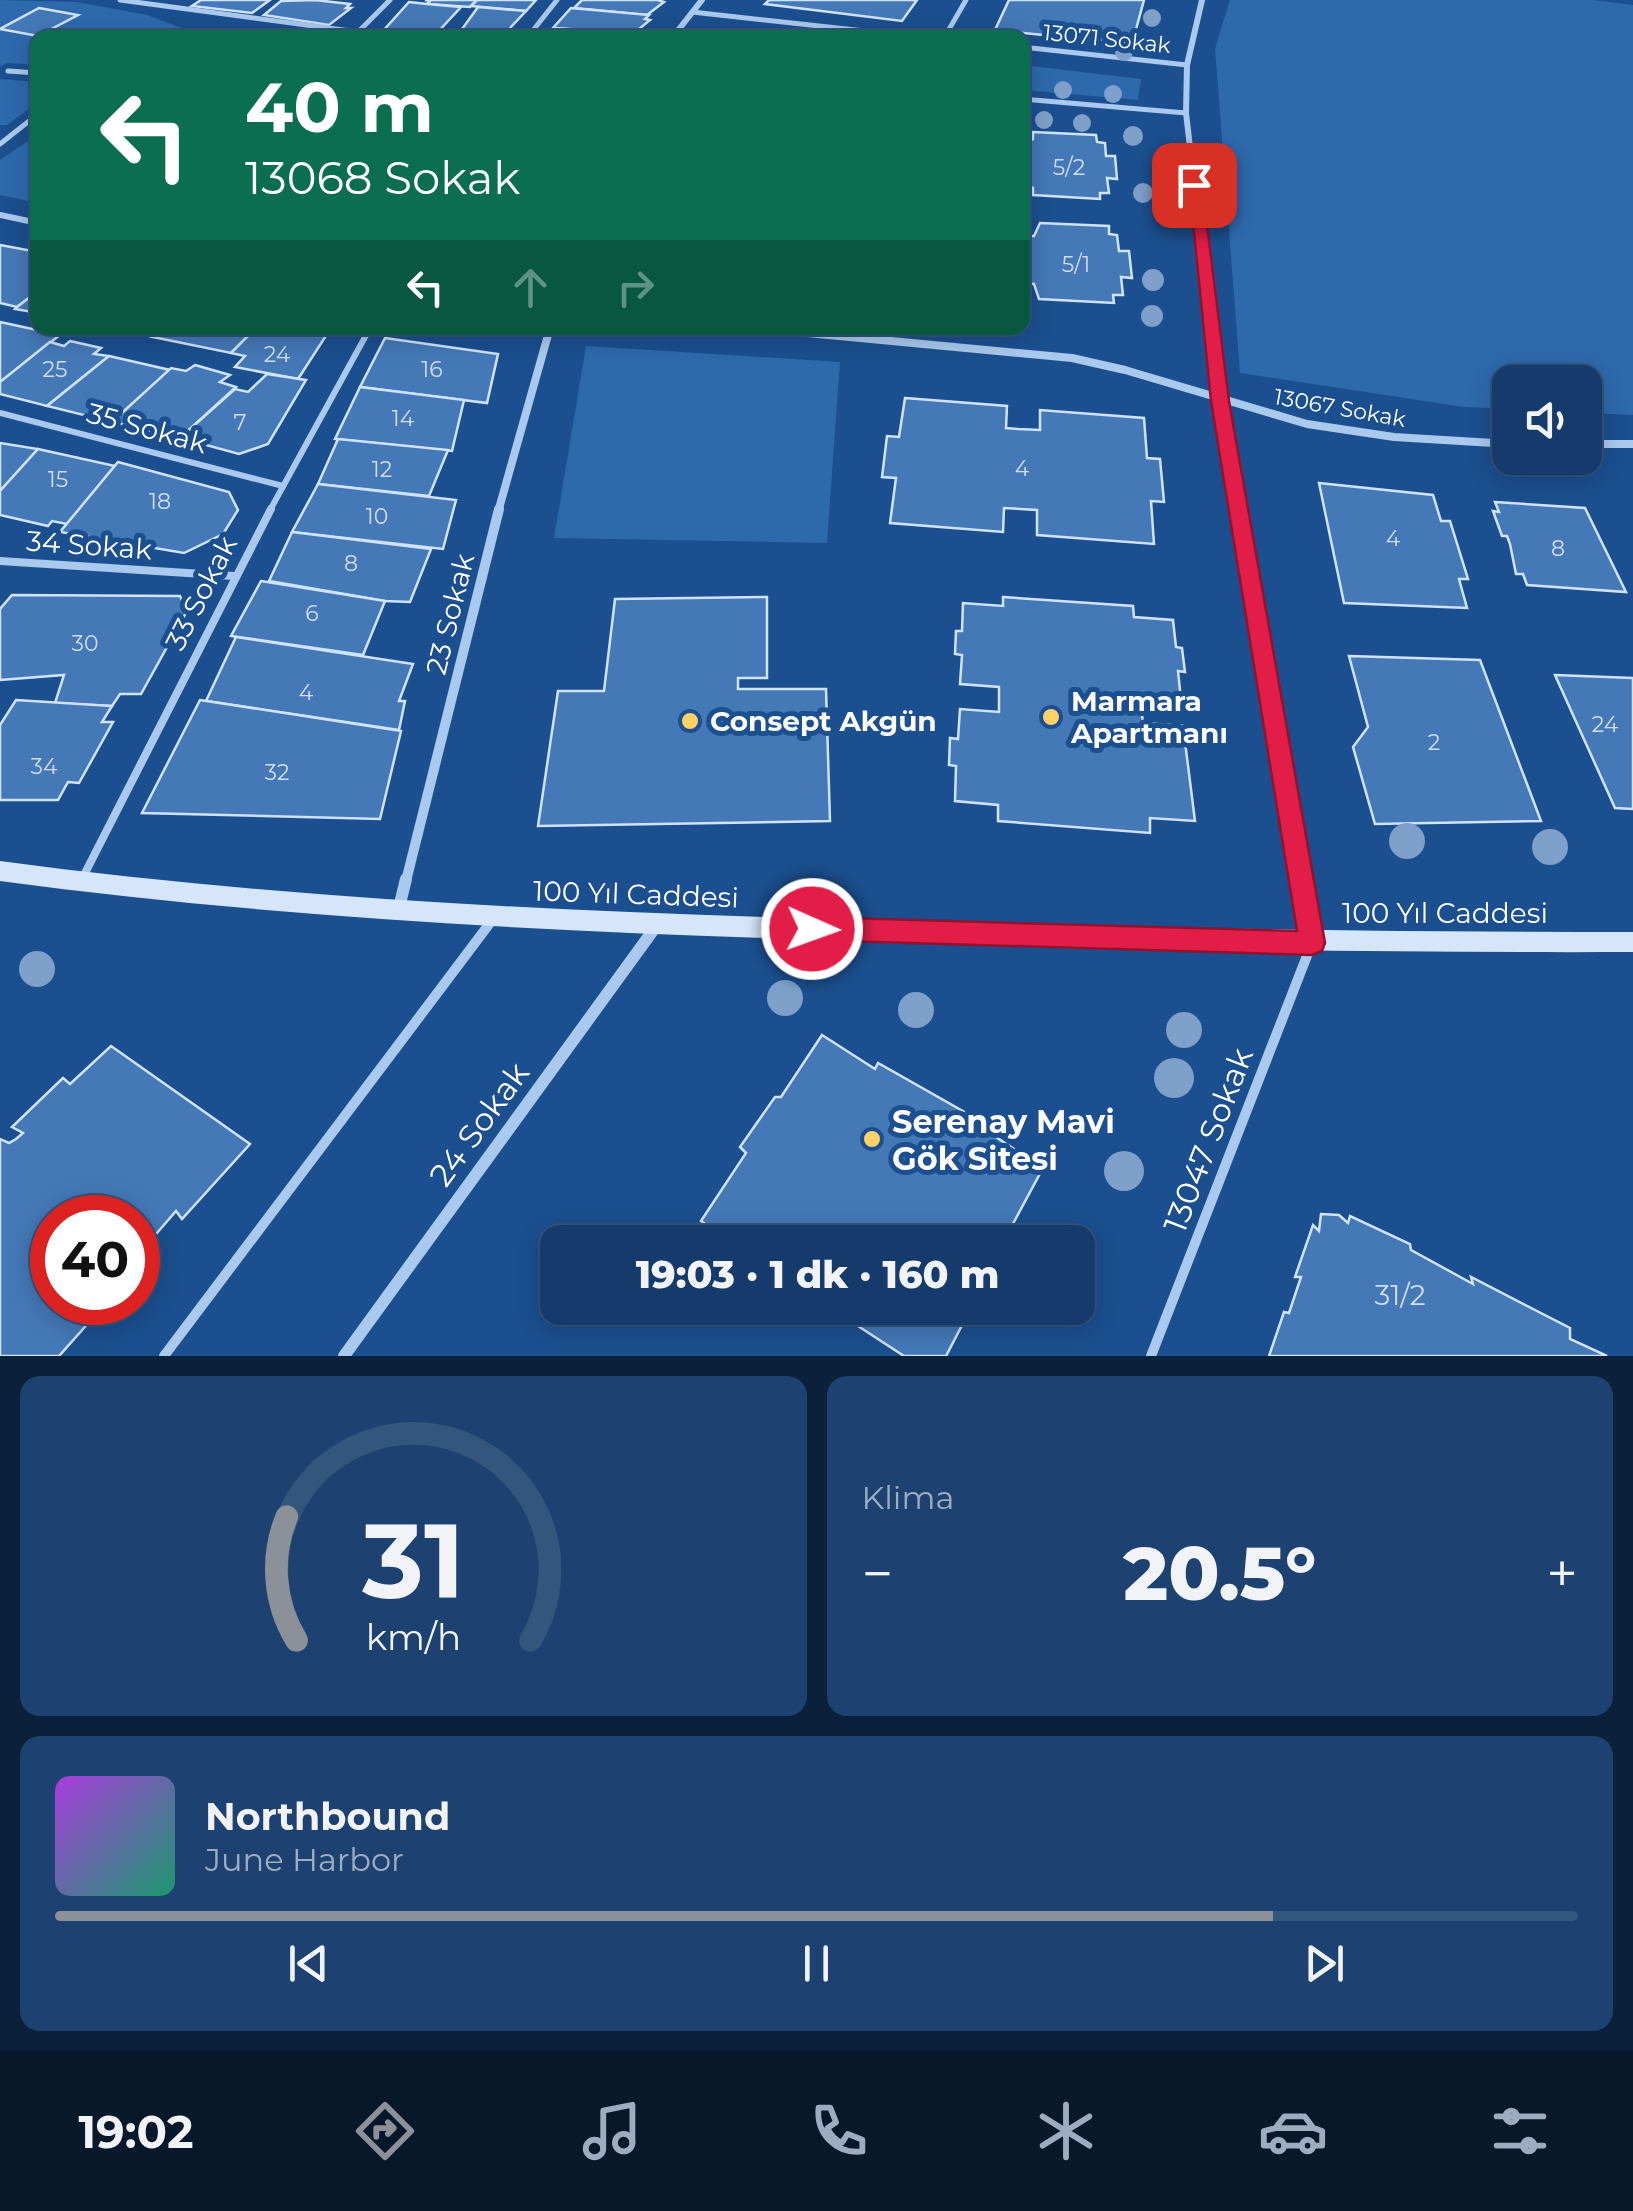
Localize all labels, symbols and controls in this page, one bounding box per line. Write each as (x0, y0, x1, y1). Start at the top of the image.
street label: 13071 Sokak (1042, 19, 1173, 59)
text: 40 m (245, 64, 434, 150)
icon: left (80, 70, 210, 200)
pin (1152, 143, 1237, 228)
text: 13068 Sokak (245, 150, 520, 205)
house number: 5/2 (1053, 154, 1085, 181)
icon: arrive (1167, 158, 1222, 213)
house number: 5/1 (1062, 251, 1090, 278)
icon: left (398, 260, 453, 315)
icon: ahead (503, 260, 558, 315)
icon: right (608, 260, 663, 315)
house number: 24 (264, 341, 291, 368)
house number: 25 (43, 356, 67, 383)
house number: 16 (421, 356, 443, 383)
map controls (1492, 365, 1602, 475)
button: sound (1492, 365, 1602, 475)
street label: 13067 Sokak (1272, 383, 1409, 433)
street label: 35 Sokak (83, 396, 211, 460)
house number: 14 (392, 405, 415, 432)
house number: 7 (234, 409, 247, 436)
house number: 4 (1015, 455, 1030, 482)
house number: 12 (372, 456, 392, 483)
house number: 15 (48, 466, 68, 493)
house number: 18 (149, 488, 171, 515)
house number: 10 (366, 503, 388, 530)
street label: 34 Sokak (25, 524, 153, 566)
house number: 4 (1386, 525, 1401, 552)
street label: 33 Sokak (158, 530, 244, 656)
house number: 8 (1551, 535, 1565, 562)
house number: 8 (344, 550, 358, 577)
street label: 23 Sokak (419, 550, 481, 678)
house number: 6 (305, 600, 319, 627)
house number: 30 (72, 630, 98, 657)
house number: 4 (299, 679, 314, 706)
place label: Marmara Apartmanı (1070, 684, 1228, 750)
place label: Consept Akgün (710, 704, 937, 738)
marker: Marmara Apartmanı (1040, 706, 1062, 728)
marker: Consept Akgün (679, 710, 701, 732)
house number: 24 (1592, 711, 1619, 738)
house number: 2 (1428, 729, 1440, 756)
house number: 34 (31, 753, 58, 780)
house number: 32 (265, 759, 289, 786)
street label: 100 Yıl Caddesi (533, 873, 739, 915)
position arrow (760, 877, 864, 981)
street label: 100 Yıl Caddesi (1342, 896, 1548, 930)
street label: 13047 Sokak (1155, 1042, 1261, 1238)
street label: 24 Sokak (421, 1054, 537, 1194)
place label: Serenay Mavi Gök Sitesi (892, 1102, 1115, 1178)
marker: Serenay Mavi Gök Sitesi (861, 1128, 883, 1150)
speed limit sign: 40 (30, 1195, 160, 1325)
text: 19:03 · 1 dk · 160 m (636, 1251, 999, 1298)
house number: 31/2 (1374, 1278, 1426, 1312)
text: Klima (862, 1478, 954, 1517)
text: 31 (361, 1497, 464, 1624)
text: 20.5° (1123, 1527, 1316, 1619)
text: − (862, 1540, 893, 1607)
text: + (1546, 1540, 1578, 1607)
text: km/h (366, 1615, 461, 1659)
text: Northbound (205, 1793, 450, 1840)
text: June Harbor (205, 1840, 404, 1879)
icon: previous (281, 1936, 336, 1991)
icon: pause (789, 1936, 844, 1991)
icon: next (1297, 1936, 1352, 1991)
icon: directions (350, 2096, 420, 2166)
icon: music (577, 2096, 647, 2166)
icon: phone (804, 2096, 874, 2166)
icon: climate (1031, 2096, 1101, 2166)
icon: car (1258, 2096, 1328, 2166)
icon: filters (1485, 2096, 1555, 2166)
text: 19:02 (78, 2104, 193, 2159)

